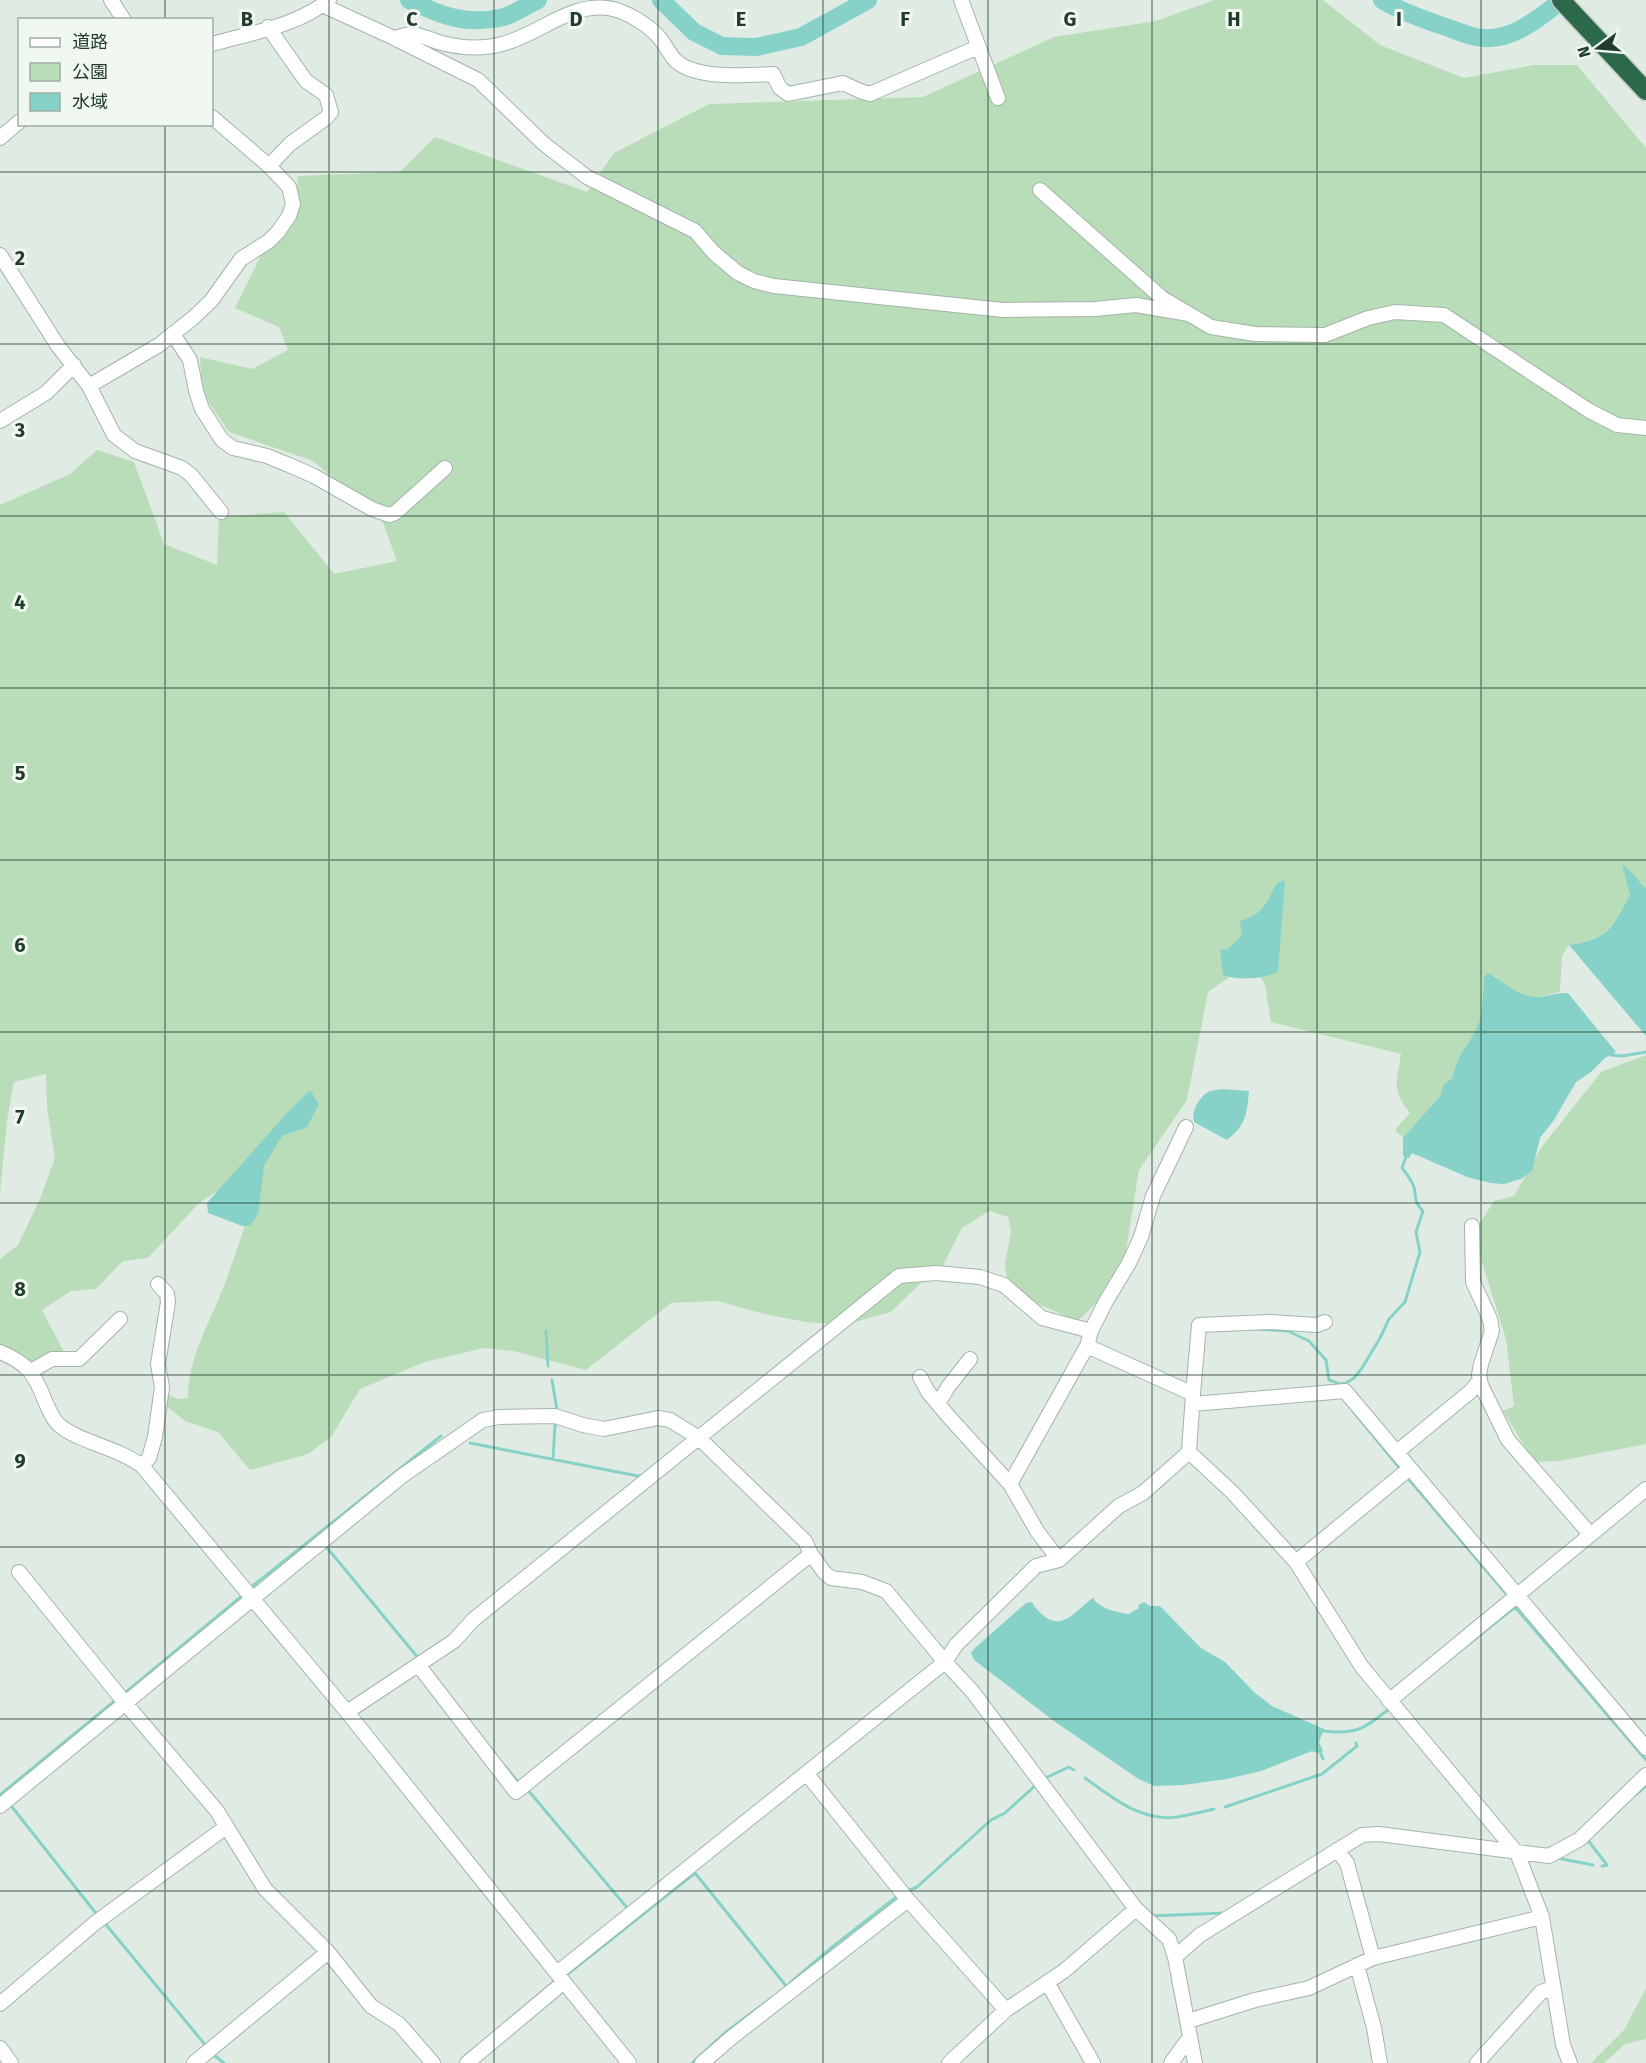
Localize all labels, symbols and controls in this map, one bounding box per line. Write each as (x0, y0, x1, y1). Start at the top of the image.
text: B (241, 7, 253, 31)
text: C (406, 7, 418, 31)
text: D (569, 7, 583, 31)
text: E (736, 7, 746, 31)
text: F (900, 7, 910, 31)
text: G (1064, 7, 1076, 31)
text: H (1227, 7, 1241, 31)
text: I (1396, 7, 1402, 31)
legend (18, 18, 213, 126)
north arrow (1568, 18, 1628, 78)
text: 道路 (72, 31, 108, 53)
text: N (1573, 44, 1595, 60)
text: 公園 (72, 61, 108, 83)
text: 水域 (72, 91, 108, 113)
text: 2 (15, 246, 25, 270)
text: 3 (14, 418, 25, 442)
text: 4 (14, 590, 26, 614)
text: 5 (15, 761, 26, 785)
text: 6 (14, 933, 26, 957)
text: 7 (15, 1105, 25, 1129)
text: 8 (14, 1277, 26, 1301)
text: 9 (14, 1449, 26, 1473)

